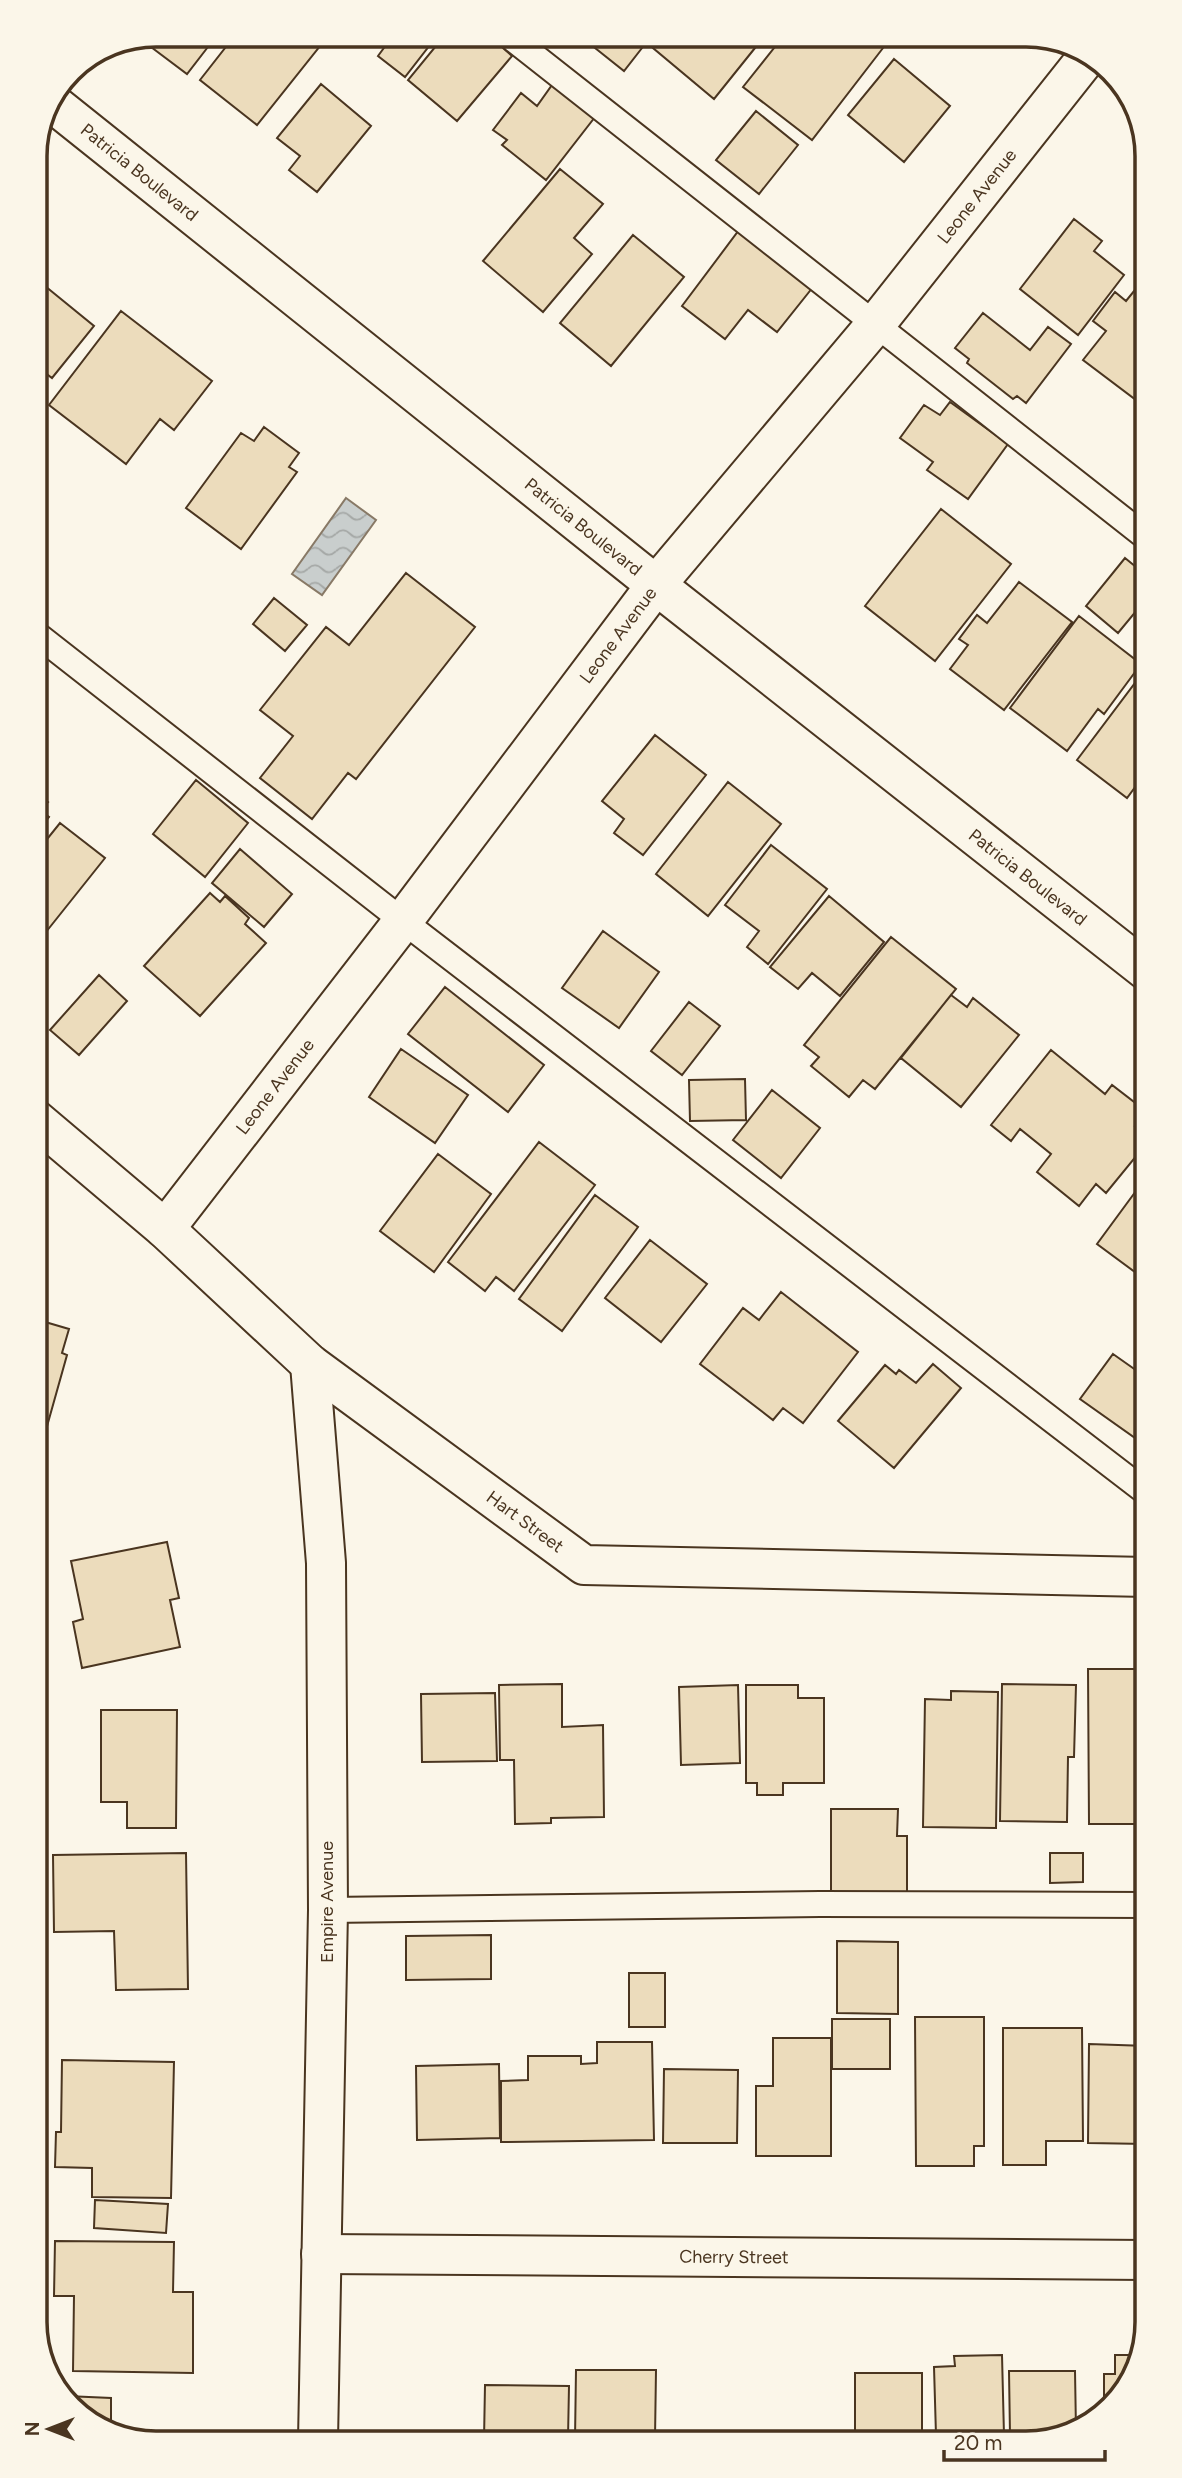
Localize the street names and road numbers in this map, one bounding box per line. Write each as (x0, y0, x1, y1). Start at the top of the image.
street label: Patricia Boulevard (76, 119, 203, 226)
street label: Leone Avenue (933, 144, 1021, 248)
street label: Patricia Boulevard (520, 473, 646, 580)
street label: Leone Avenue (575, 583, 662, 688)
street label: Patricia Boulevard (964, 824, 1091, 930)
street label: Leone Avenue (231, 1034, 319, 1139)
street label: Hart Street (482, 1486, 568, 1557)
street label: Empire Avenue (316, 1841, 338, 1963)
street label: Cherry Street (679, 2246, 789, 2268)

